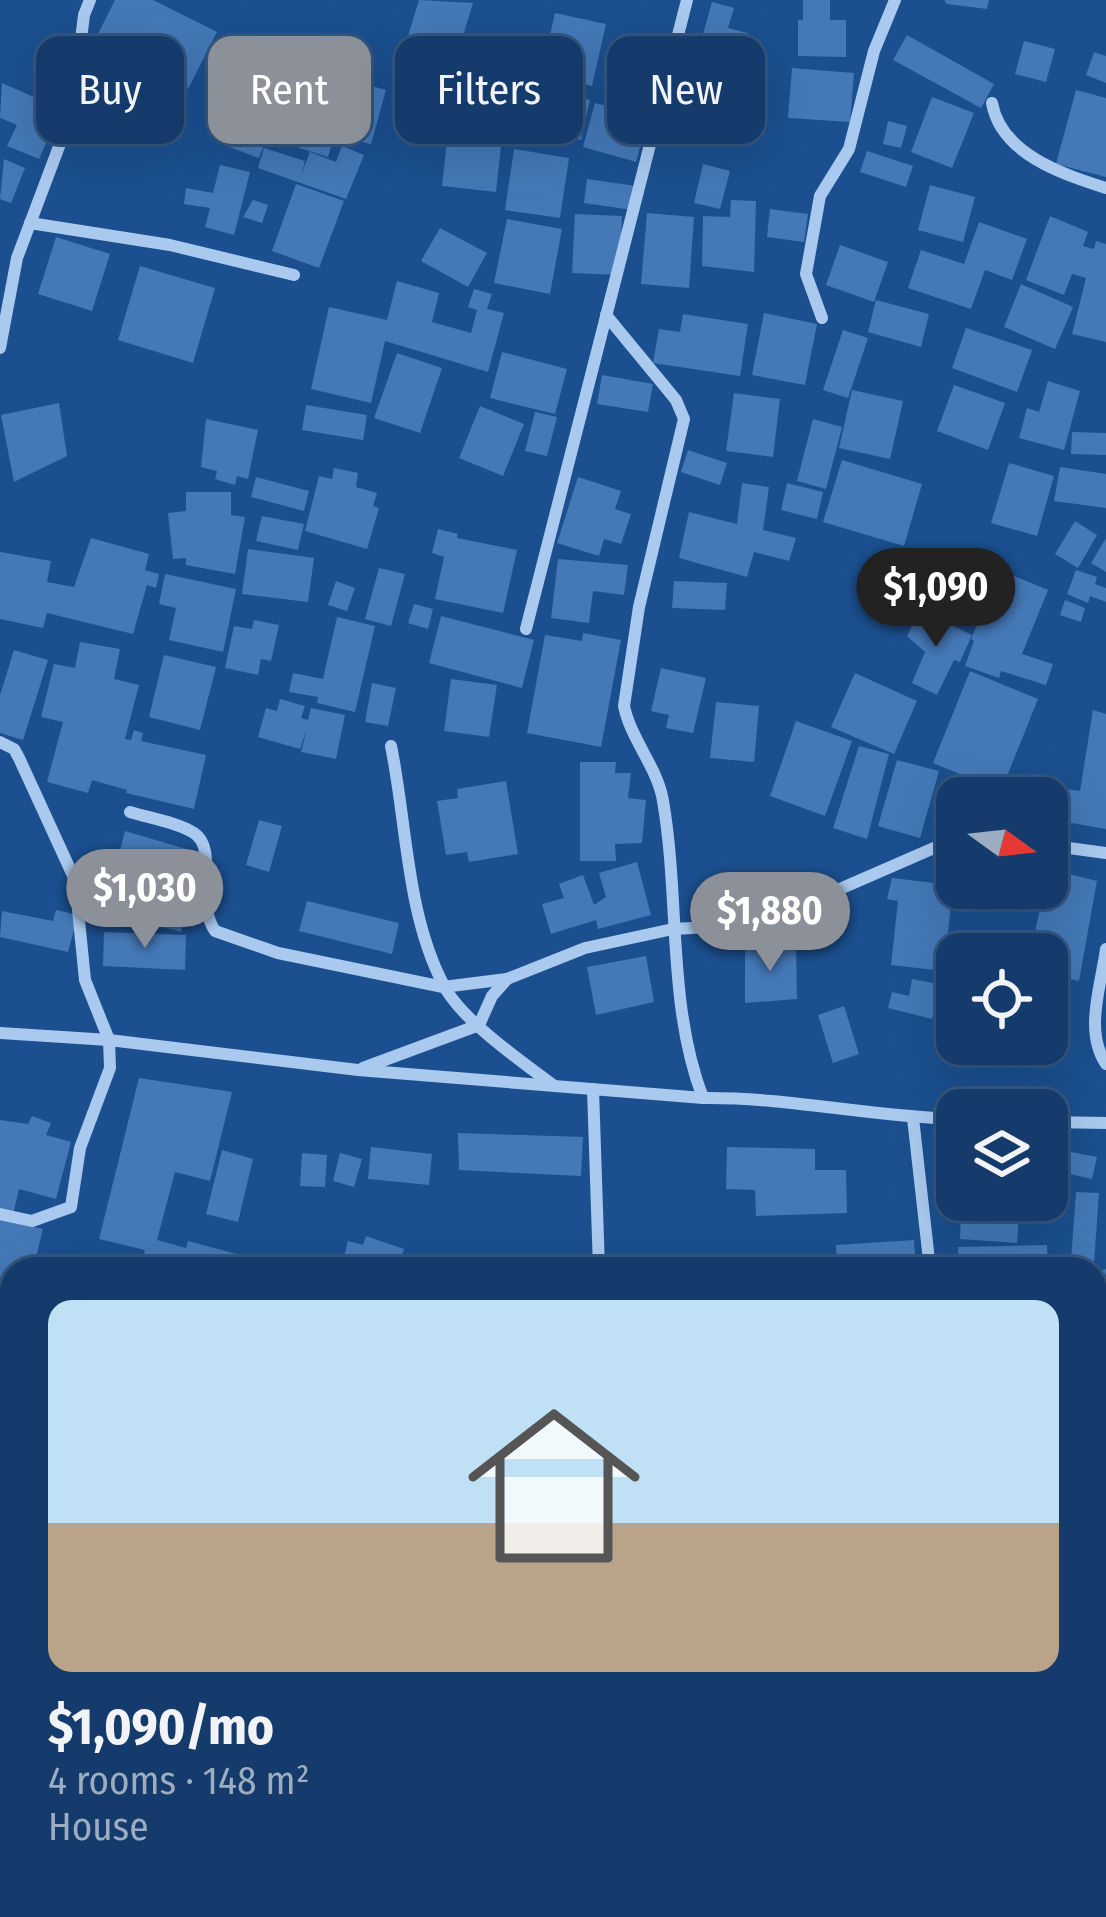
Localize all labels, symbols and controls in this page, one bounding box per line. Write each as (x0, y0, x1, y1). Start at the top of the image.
chip: Buy (36, 36, 184, 144)
chip: Rent (208, 36, 371, 144)
chip: Filters (395, 36, 583, 144)
chip: New (607, 36, 765, 144)
pin: $1,090 (838, 548, 1034, 650)
text: $1,090 (883, 564, 989, 610)
north arrow (936, 777, 1068, 909)
map controls (936, 777, 1068, 1221)
pin: $1,030 (47, 849, 243, 951)
text: $1,030 (93, 865, 197, 911)
pin: $1,880 (672, 872, 868, 974)
text: $1,880 (717, 888, 823, 934)
button: locate (936, 933, 1068, 1065)
button: layers (936, 1089, 1068, 1221)
icon: home (446, 1378, 662, 1594)
text: $1,090/mo (48, 1696, 274, 1758)
text: 4 rooms · 148 m² (48, 1758, 310, 1804)
text: House (48, 1804, 148, 1850)

